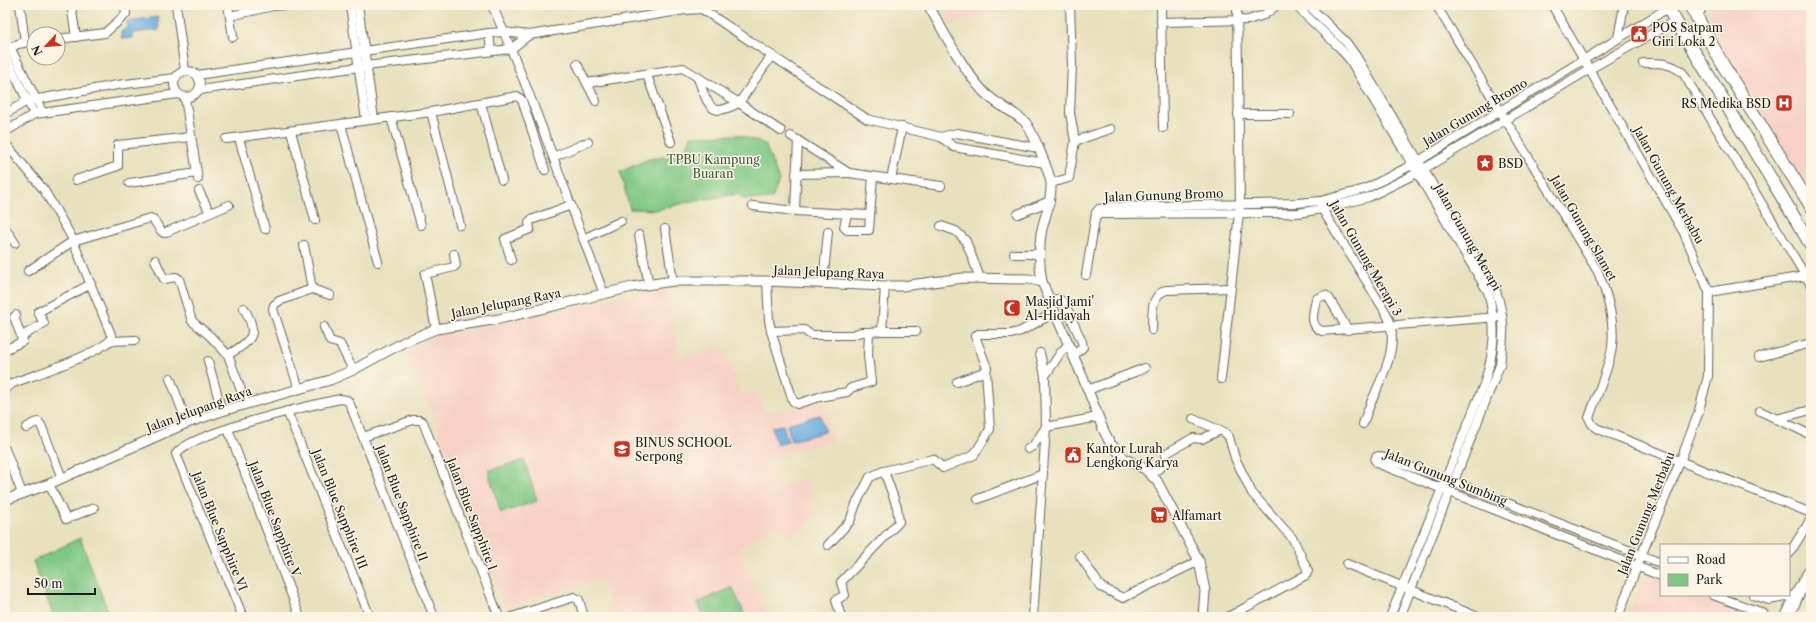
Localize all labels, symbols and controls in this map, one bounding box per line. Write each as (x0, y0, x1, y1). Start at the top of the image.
place label: POS Satpam Giri Loka 2 (1652, 20, 1723, 49)
public building icon: POS Satpam Giri Loka 2 (1629, 24, 1649, 44)
north arrow (26, 26, 66, 66)
text: N (28, 43, 45, 58)
street label: Jalan Gunung Bromo (1418, 75, 1530, 150)
hospital icon: RS Medika BSD (1774, 93, 1794, 113)
place label: RS Medika BSD (1681, 96, 1771, 111)
street label: Jalan Gunung Merbabu (1630, 122, 1708, 247)
park label: TPBU Kampung Buaran (666, 152, 760, 181)
place icon: BSD (1475, 153, 1495, 173)
place label: BSD (1498, 156, 1524, 171)
street label: Jalan Gunung Slamet (1547, 171, 1621, 284)
street label: Jalan Gunung Merapi (1430, 179, 1505, 293)
street label: Jalan Gunung Bromo (1102, 185, 1224, 205)
street label: Jalan Gunung Merapi 3 (1326, 196, 1405, 318)
street label: Jalan Jelupang Raya (771, 262, 885, 281)
street label: Jalan Jelupang Raya (448, 285, 563, 321)
place label: Masjid Jami' Al-Hidayah (1024, 294, 1094, 323)
mosque icon: Masjid Jami' Al-Hidayah (1002, 298, 1022, 318)
street label: Jalan Jelupang Raya (142, 383, 254, 436)
place label: BINUS SCHOOL Serpong (635, 435, 732, 464)
school or university icon: BINUS SCHOOL Serpong (612, 439, 632, 459)
street label: Jalan Blue Sapphire II (372, 441, 431, 563)
place label: Kantor Lurah Lengkong Karya (1086, 441, 1179, 470)
street label: Jalan Blue Sapphire III (308, 445, 371, 571)
public building icon: Kantor Lurah Lengkong Karya (1063, 445, 1083, 465)
street label: Jalan Gunung Sumbing (1381, 445, 1510, 509)
street label: Jalan Gunung Merbabu (1614, 449, 1678, 579)
street label: Jalan Blue Sapphire I (443, 454, 500, 572)
street label: Jalan Blue Sapphire V (245, 457, 304, 579)
street label: Jalan Blue Sapphire VI (188, 467, 251, 593)
supermarket icon: Alfamart (1149, 505, 1169, 525)
place label: Alfamart (1171, 508, 1223, 523)
legend (1660, 544, 1790, 596)
text: Road (1696, 552, 1726, 567)
scale bar (28, 570, 95, 596)
text: Park (1696, 572, 1723, 587)
text: 50 m (34, 576, 63, 591)

